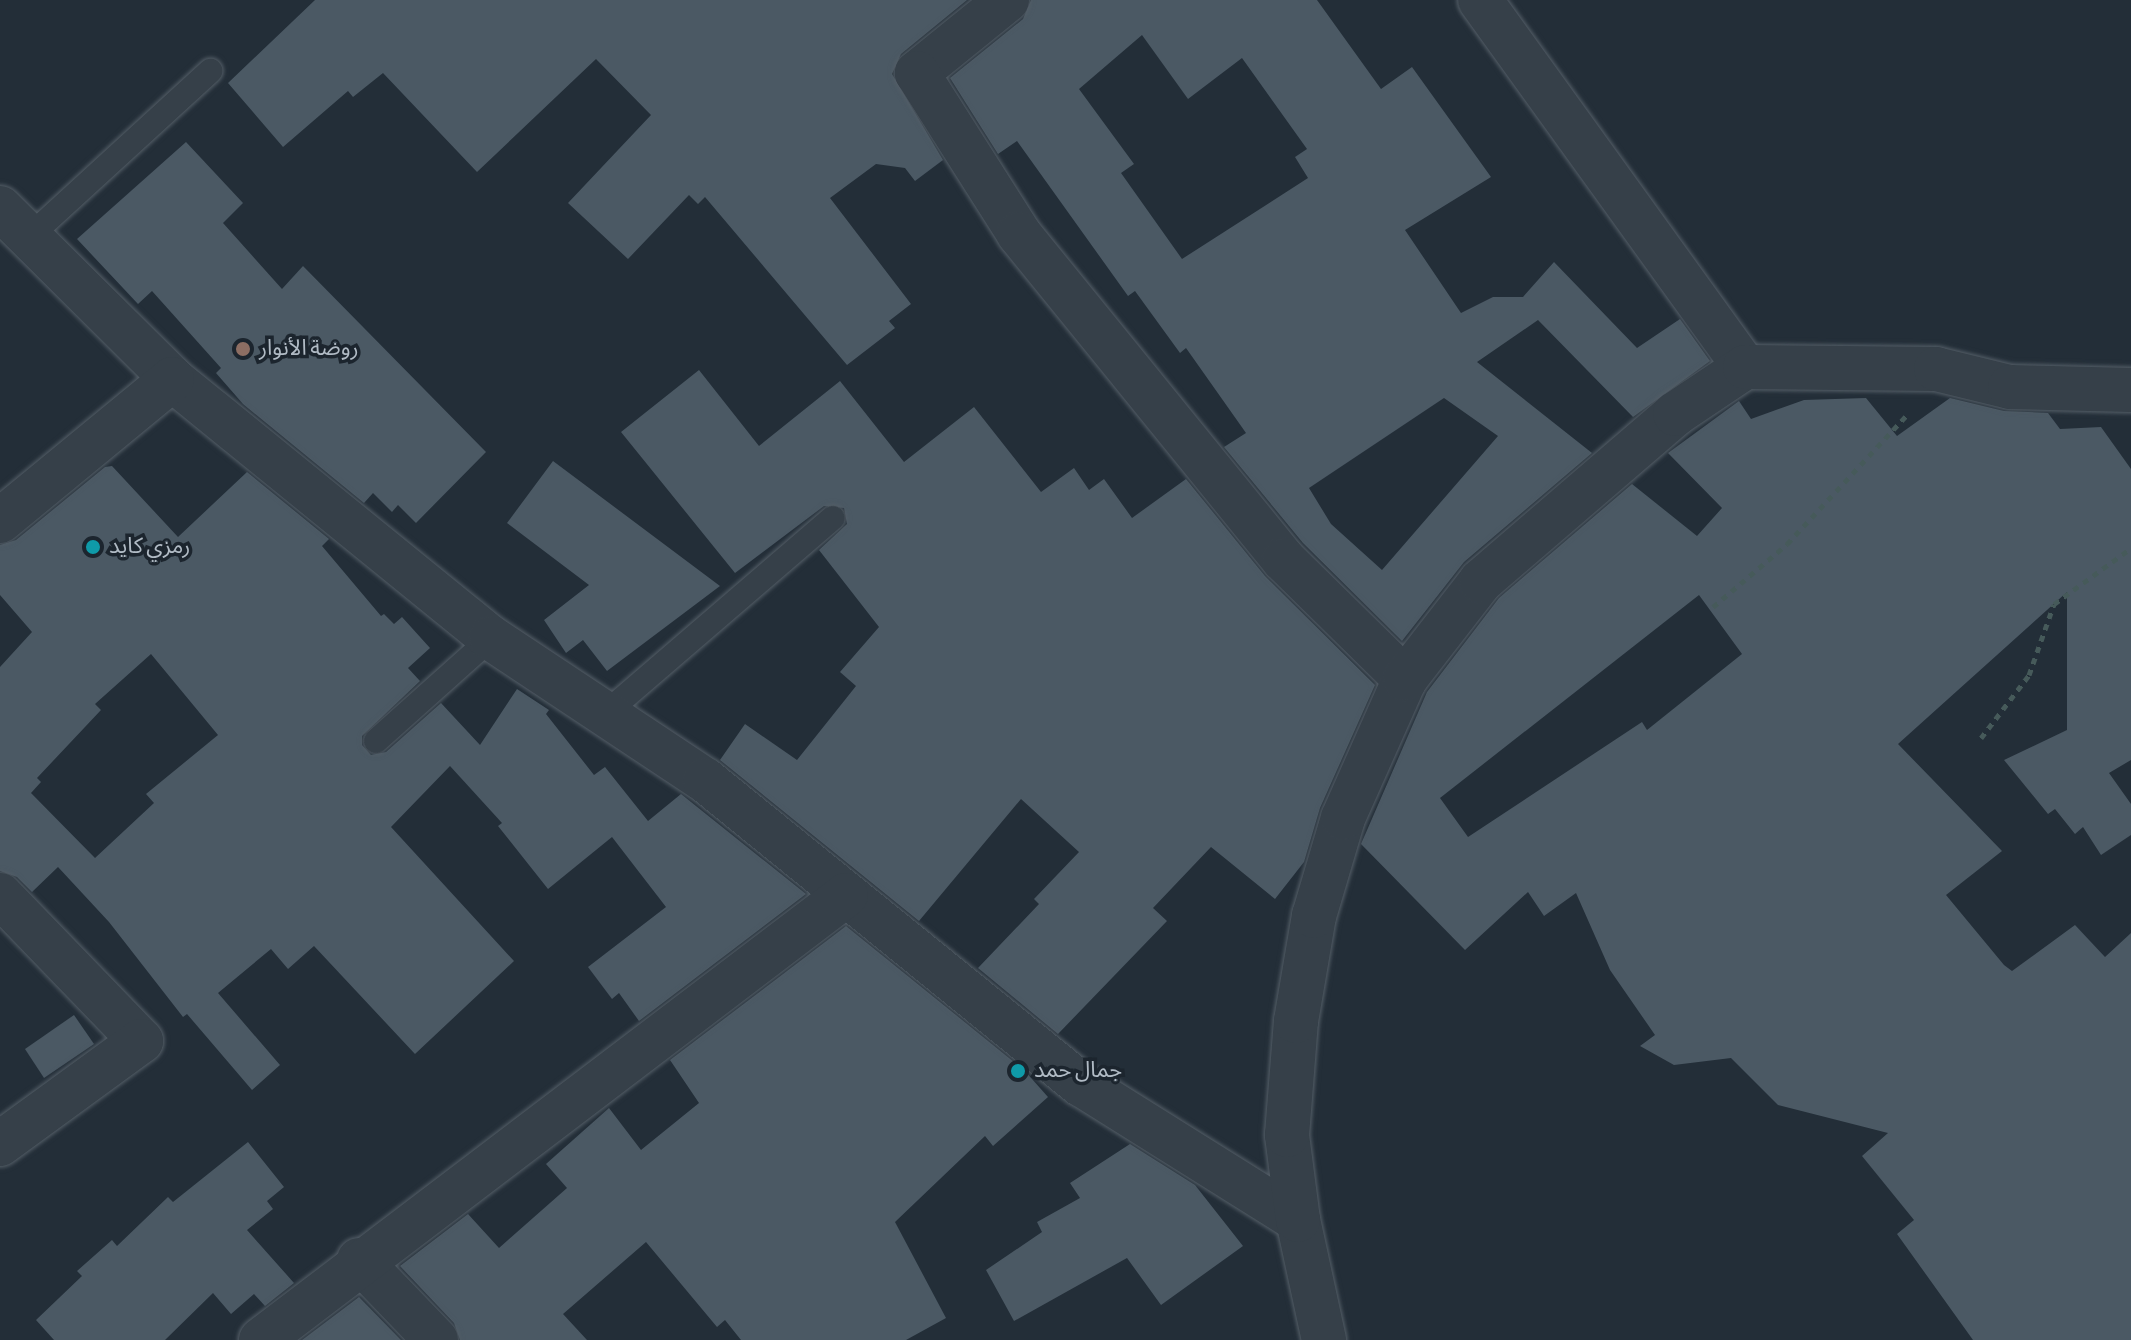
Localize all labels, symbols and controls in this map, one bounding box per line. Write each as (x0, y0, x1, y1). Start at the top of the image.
place label: روضة الأنوار (259, 336, 359, 362)
marker: روضة الأنوار (234, 340, 252, 358)
place label: رمزي كايد (109, 534, 190, 560)
marker: رمزي كايد (84, 538, 102, 556)
place label: جمال حمد (1034, 1058, 1122, 1084)
marker: جمال حمد (1009, 1062, 1027, 1080)

